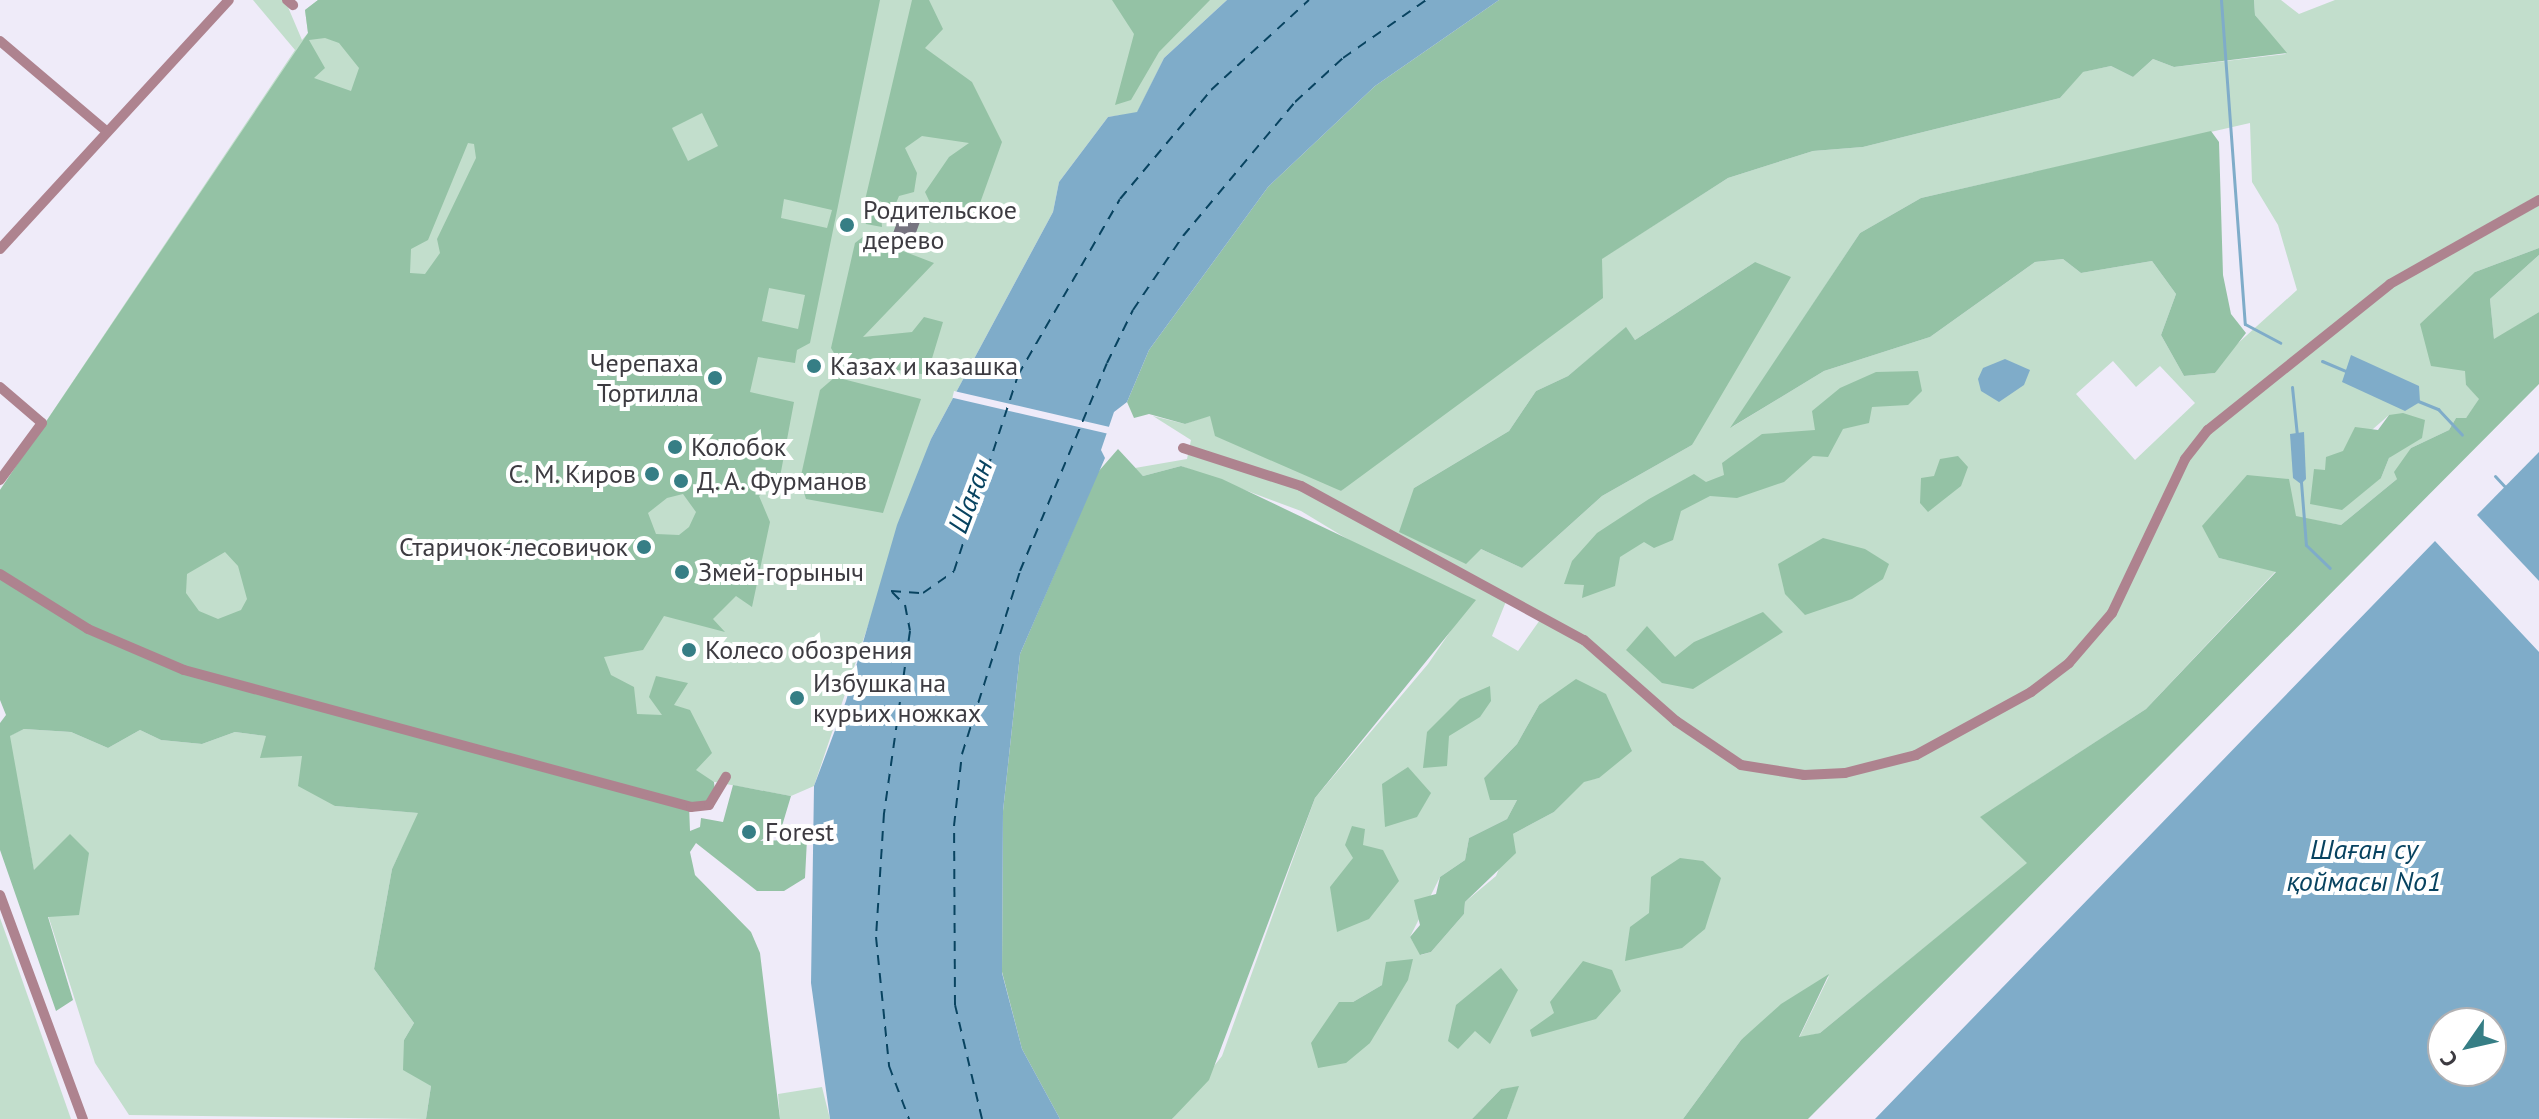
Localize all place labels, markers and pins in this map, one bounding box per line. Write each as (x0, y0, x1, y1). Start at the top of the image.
place label: Родительское дерево (863, 194, 1017, 256)
marker: Родительское дерево (838, 216, 856, 234)
place label: Черепаха Тортилла (590, 347, 699, 408)
place label: Казах и казашка (830, 350, 1019, 382)
marker: Казах и казашка (805, 357, 823, 375)
marker: Черепаха Тортилла (706, 369, 724, 387)
place label: Колобок (691, 431, 786, 463)
marker: Колобок (666, 438, 684, 456)
place label: С. М. Киров (505, 458, 636, 490)
marker: С. М. Киров (643, 465, 661, 483)
place label: Д. А. Фурманов (697, 465, 872, 497)
marker: Д. А. Фурманов (672, 472, 690, 490)
place label: Старичок-лесовичок (399, 531, 628, 563)
marker: Старичок-лесовичок (635, 538, 653, 556)
place label: Змей-горыныч (698, 556, 864, 588)
marker: Змей-горыныч (673, 563, 691, 581)
place label: Колесо обозрения (705, 634, 912, 666)
marker: Колесо обозрения (680, 641, 698, 659)
place label: Избушка на курьих ножках (813, 667, 982, 728)
marker: Избушка на курьих ножках (788, 689, 806, 707)
place label: Forest (765, 816, 834, 848)
marker: Forest (740, 823, 758, 841)

